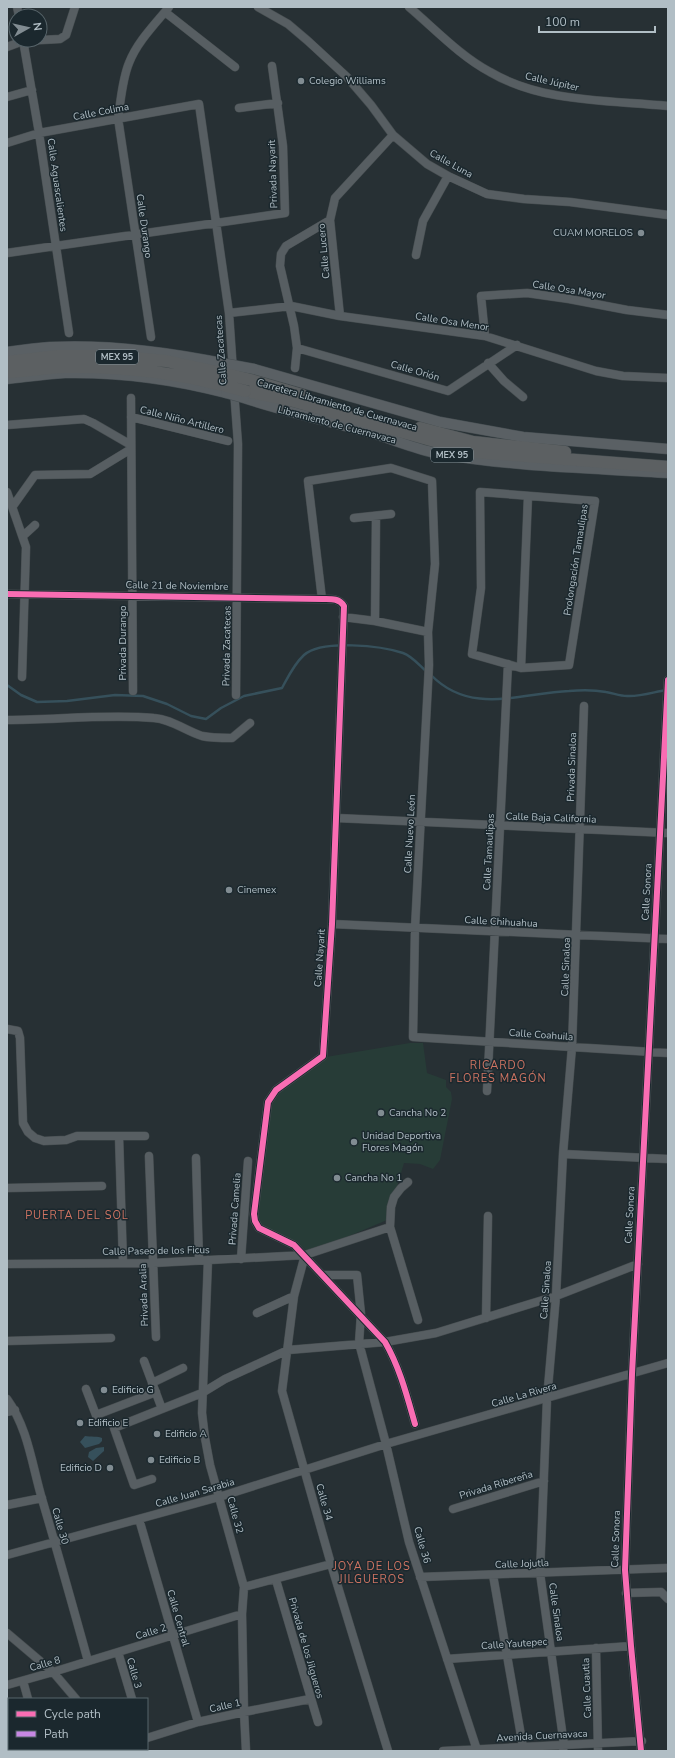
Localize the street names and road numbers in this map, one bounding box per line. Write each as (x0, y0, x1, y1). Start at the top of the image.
street label: Calle Júpiter (524, 69, 581, 95)
street label: Calle Colima (72, 100, 130, 124)
street label: Calle Aguascalientes (44, 137, 71, 233)
street label: Privada Nayarit (265, 139, 281, 209)
street label: Calle Luna (427, 146, 475, 182)
street label: Calle Durango (133, 193, 155, 259)
street label: Calle Lucero (315, 222, 333, 279)
street label: Calle Osa Mayor (531, 277, 607, 303)
street label: Calle Osa Menor (414, 309, 490, 335)
street label: Calle Zacatecas (212, 314, 230, 385)
road number: MEX 95 (96, 350, 138, 364)
street label: Calle Orión (389, 357, 441, 385)
street label: Carretera Libramiento de Cuernavaca (255, 376, 419, 434)
street label: Calle Niño Artillero (138, 403, 226, 437)
street label: Libramiento de Cuernavaca (277, 403, 397, 447)
road number: MEX 95 (431, 448, 473, 462)
street label: Prolongación Tamaulipas (560, 503, 592, 617)
street label: Calle 21 de Noviembre (125, 578, 229, 594)
street label: Privada Durango (116, 605, 130, 681)
street label: Privada Zacatecas (219, 605, 235, 686)
street label: Privada Sinaloa (564, 732, 580, 802)
street label: Calle Nuevo León (401, 794, 419, 874)
street label: Calle Baja California (505, 809, 597, 827)
street label: Calle Tamaulipas (480, 813, 498, 891)
street label: Calle Sonora (639, 863, 655, 921)
street label: Calle Chihuahua (464, 913, 538, 931)
street label: Calle Nayarit (311, 928, 329, 987)
street label: Calle Sinaloa (558, 937, 574, 997)
street label: Calle Coahuila (508, 1026, 574, 1044)
street label: Privada Camelia (225, 1172, 245, 1246)
street label: Calle Sonora (622, 1186, 638, 1244)
street label: Calle Paseo de los Ficus (102, 1243, 210, 1259)
street label: Calle Sinaloa (537, 1260, 555, 1320)
street label: Privada Aralia (136, 1263, 152, 1327)
street label: Calle La Rivera (490, 1379, 558, 1411)
street label: Privada Ribereña (458, 1467, 534, 1503)
street label: Calle Juan Sarabia (154, 1475, 236, 1511)
street label: Calle 34 (312, 1482, 336, 1522)
street label: Calle 32 (223, 1495, 247, 1535)
street label: Calle 30 (48, 1506, 72, 1546)
street label: Calle Sonora (608, 1510, 624, 1568)
street label: Calle 36 (410, 1525, 434, 1565)
street label: Calle Jojutla (495, 1556, 549, 1572)
street label: Calle Sinaloa (545, 1582, 567, 1642)
street label: Calle Central (163, 1588, 193, 1648)
street label: Privada de los Jilgueros (285, 1596, 327, 1701)
street label: Calle 2 (134, 1621, 168, 1643)
street label: Calle Yautepec (480, 1635, 548, 1653)
street label: Calle 8 (28, 1653, 62, 1675)
street label: Calle 3 (123, 1656, 145, 1690)
street label: Calle Cuautla (579, 1658, 595, 1718)
street label: Calle 1 (208, 1696, 242, 1716)
street label: Avenida Cuernavaca (496, 1727, 588, 1745)

